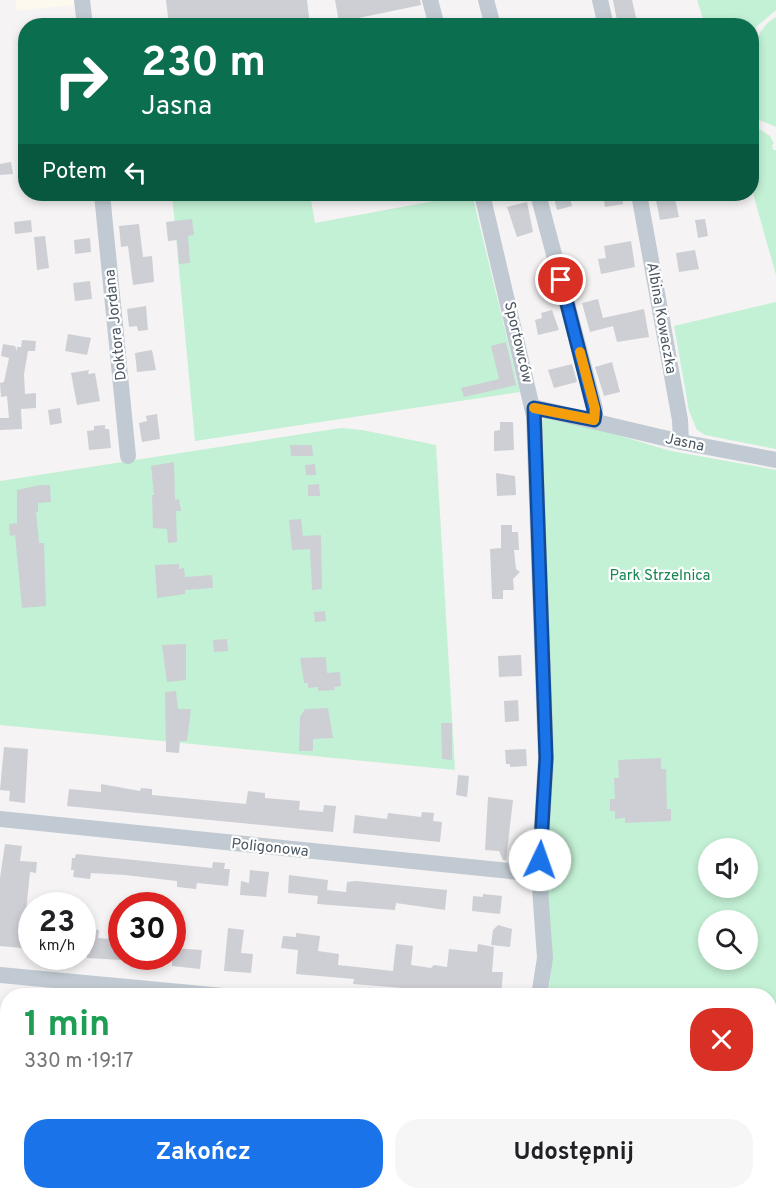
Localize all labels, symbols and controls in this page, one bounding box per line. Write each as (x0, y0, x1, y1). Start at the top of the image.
text: 230 m (141, 38, 266, 91)
icon: right (42, 42, 120, 120)
text: Jasna (141, 90, 212, 124)
icon: left (119, 156, 152, 189)
text: Potem (42, 159, 107, 186)
pin (535, 254, 586, 305)
street label: Albina Kowaczka (641, 261, 680, 376)
icon: arrive (544, 263, 577, 296)
street label: Doktora Jordana (101, 268, 132, 381)
street label: Sportowców (499, 300, 536, 385)
street label: Jasna (663, 430, 706, 457)
park label: Park Strzelnica (610, 567, 711, 586)
position arrow (508, 828, 572, 892)
street label: Poligonowa (230, 835, 309, 862)
map controls (698, 838, 758, 970)
button: sound (698, 838, 758, 898)
speed limit sign: 30 (108, 892, 186, 970)
text: 23 (39, 905, 75, 942)
button: search (698, 910, 758, 970)
text: km/h (39, 937, 75, 956)
text: 1 min (24, 1003, 110, 1049)
button: close (690, 1008, 753, 1071)
text: 330 m · 19:17 (24, 1049, 133, 1075)
button: Zakończ (24, 1119, 383, 1188)
button: Udostępnij (395, 1119, 753, 1188)

